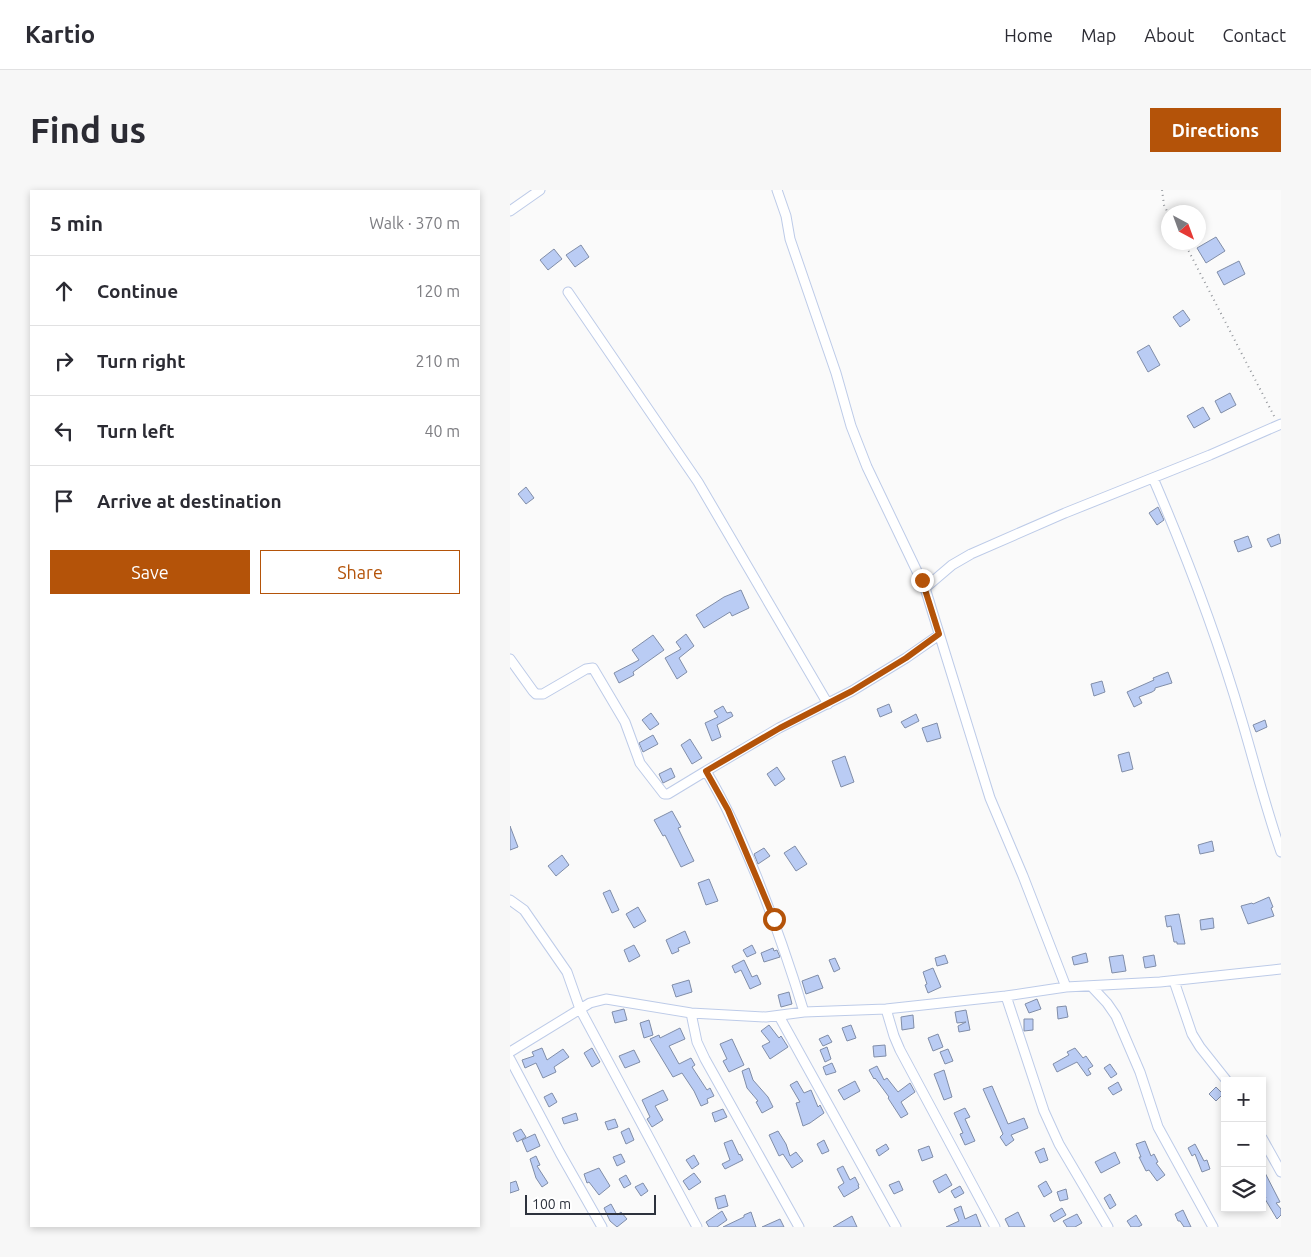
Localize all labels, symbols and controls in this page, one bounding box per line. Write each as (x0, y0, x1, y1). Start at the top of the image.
text: Kartio (25, 21, 95, 48)
text: Home (1004, 25, 1053, 45)
text: Map (1081, 25, 1116, 45)
text: About (1144, 25, 1194, 45)
text: Contact (1222, 25, 1286, 45)
button: Directions (1150, 108, 1281, 152)
text: Find us (30, 110, 146, 150)
north arrow (1161, 205, 1206, 250)
text: 5 min (50, 211, 103, 235)
text: Walk · 370 m (369, 214, 460, 232)
icon: ahead (50, 277, 78, 305)
text: Continue (97, 280, 178, 302)
text: 120 m (415, 282, 460, 300)
icon: right (50, 347, 78, 375)
text: Turn right (97, 350, 185, 372)
text: 210 m (415, 352, 460, 370)
icon: left (50, 417, 78, 445)
text: Turn left (97, 420, 175, 442)
text: 40 m (424, 422, 460, 440)
icon: arrive (50, 487, 78, 515)
text: Arrive at destination (97, 490, 282, 512)
button: Save (50, 550, 250, 594)
button: Share (260, 550, 460, 594)
route end (911, 569, 934, 592)
route start (763, 908, 786, 931)
map controls (1221, 1077, 1266, 1212)
button: + (1221, 1077, 1266, 1122)
button: − (1221, 1122, 1266, 1167)
button: layers (1221, 1167, 1266, 1212)
scale bar (525, 1192, 656, 1215)
text: 100 m (532, 1196, 571, 1212)

